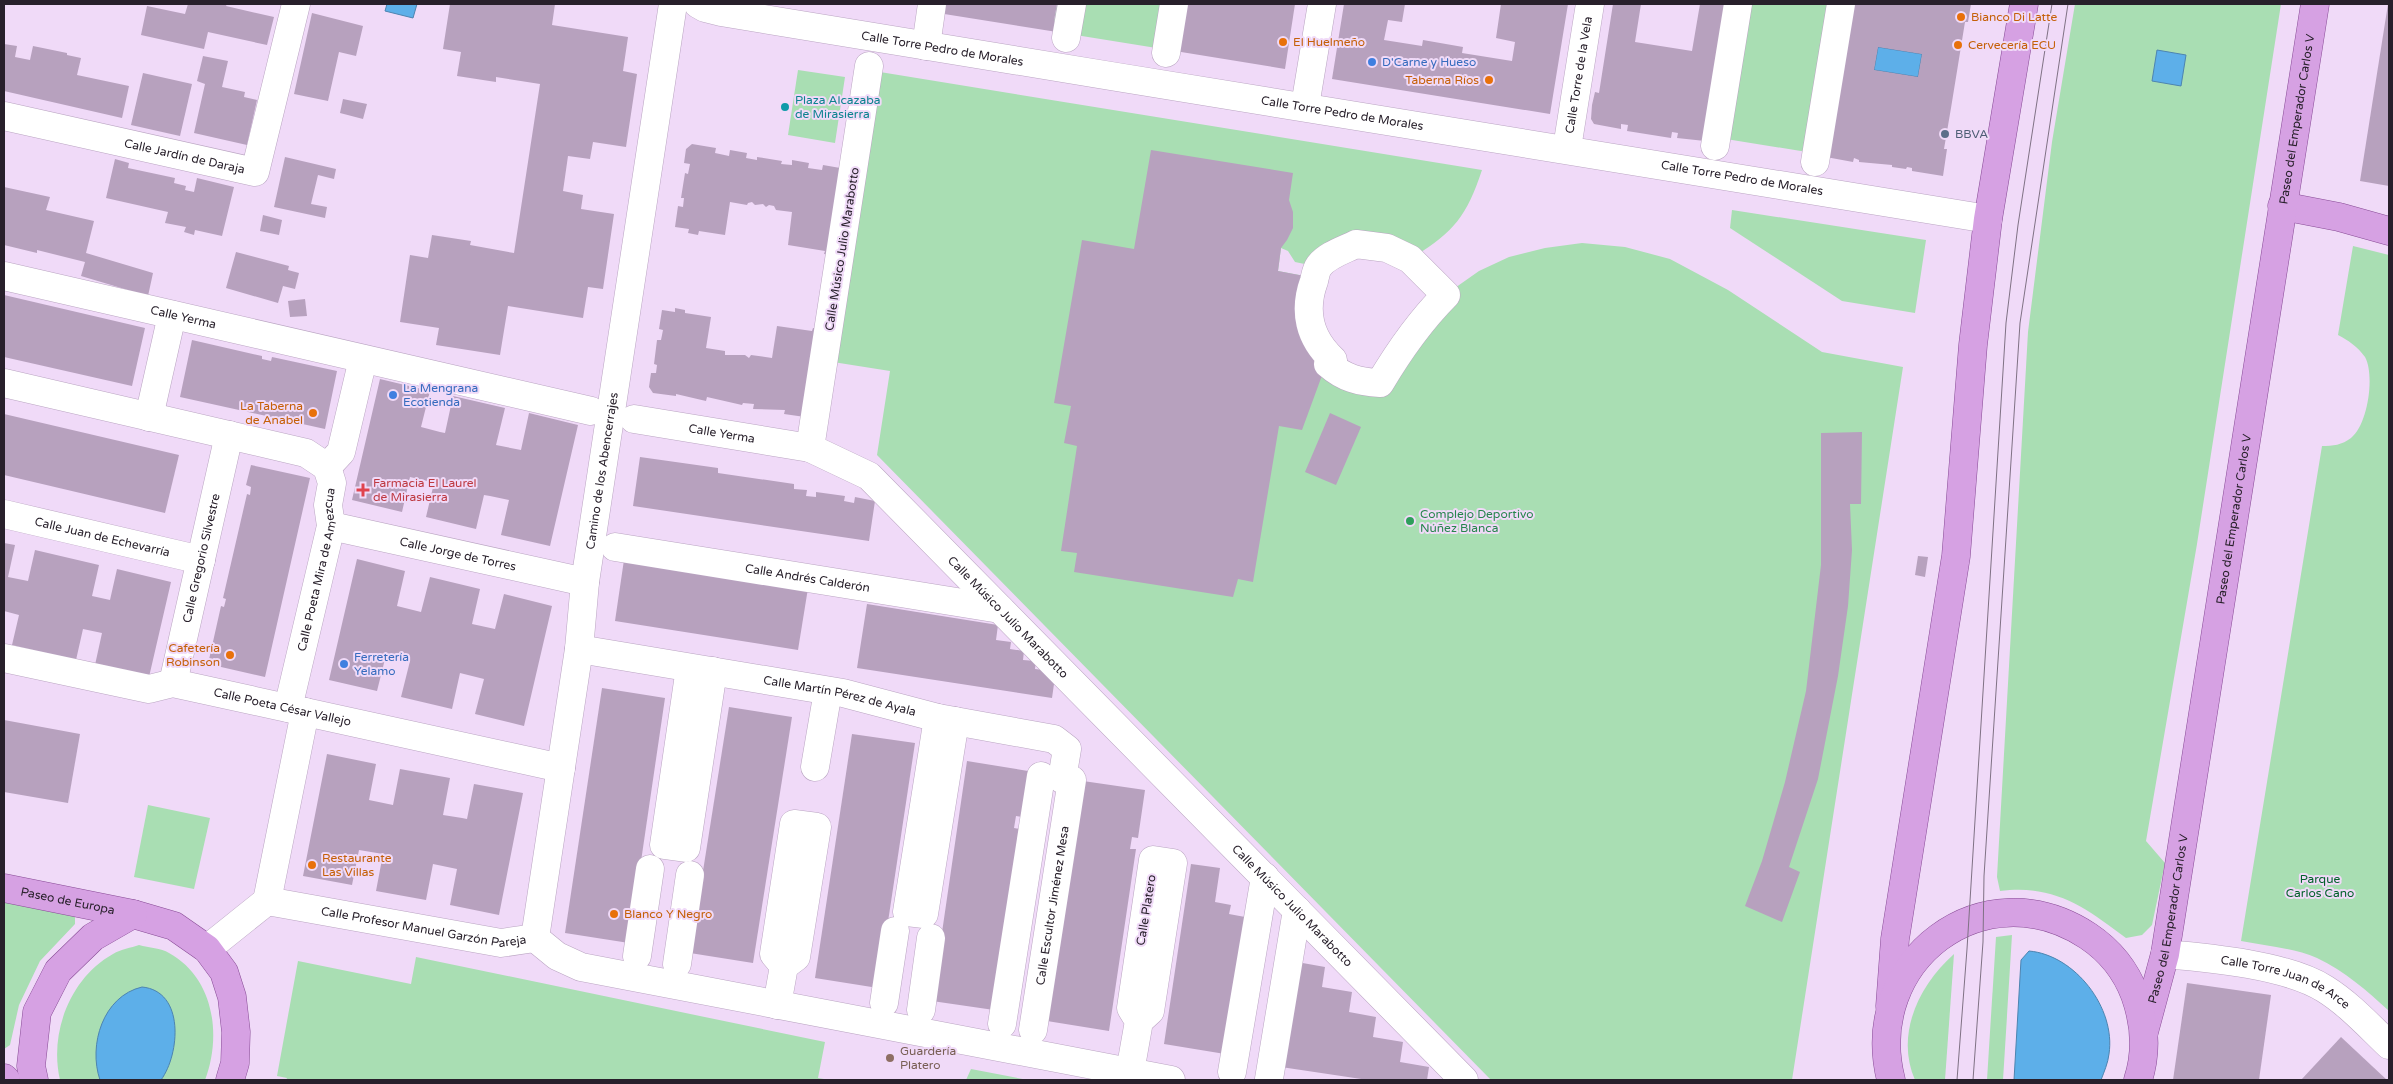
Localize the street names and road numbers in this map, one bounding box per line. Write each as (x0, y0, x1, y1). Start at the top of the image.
street label: Calle Torre de la Vela (1562, 15, 1595, 134)
street label: Calle Torre Pedro de Morales (860, 28, 1025, 69)
street label: Paseo del Emperador Carlos V (2276, 32, 2317, 205)
street label: Calle Torre Pedro de Morales (1260, 93, 1425, 133)
street label: Calle Jardín de Daraja (123, 136, 246, 177)
street label: Calle Torre Pedro de Morales (1660, 158, 1824, 198)
street label: Calle Músico Julio Marabotto (822, 166, 862, 332)
street label: Calle Yerma (149, 303, 218, 332)
street label: Camino de los Abencerrajes (583, 391, 621, 550)
street label: Calle Yerma (688, 421, 756, 446)
street label: Paseo del Emperador Carlos V (2213, 432, 2254, 605)
street label: Calle Poeta Mira de Amezcua (295, 487, 339, 653)
street label: Calle Gregorio Silvestre (180, 492, 223, 624)
street label: Calle Juan de Echevarría (33, 514, 171, 560)
street label: Calle Jorge de Torres (398, 534, 518, 574)
street label: Calle Músico Julio Marabotto (945, 553, 1071, 681)
street label: Calle Andrés Calderón (744, 561, 871, 595)
street label: Calle Martín Pérez de Ayala (762, 673, 918, 719)
street label: Calle Poeta César Vallejo (212, 685, 352, 729)
street label: Calle Escultor Jiménez Mesa (1033, 825, 1072, 986)
street label: Paseo del Emperador Carlos V (2145, 832, 2191, 1005)
street label: Calle Músico Julio Marabotto (1229, 842, 1355, 970)
street label: Calle Platero (1133, 874, 1159, 946)
street label: Paseo de Europa (19, 885, 116, 917)
street label: Calle Profesor Manuel Garzón Pareja (320, 904, 527, 950)
street label: Calle Torre Juan de Arce (2220, 953, 2353, 1012)

